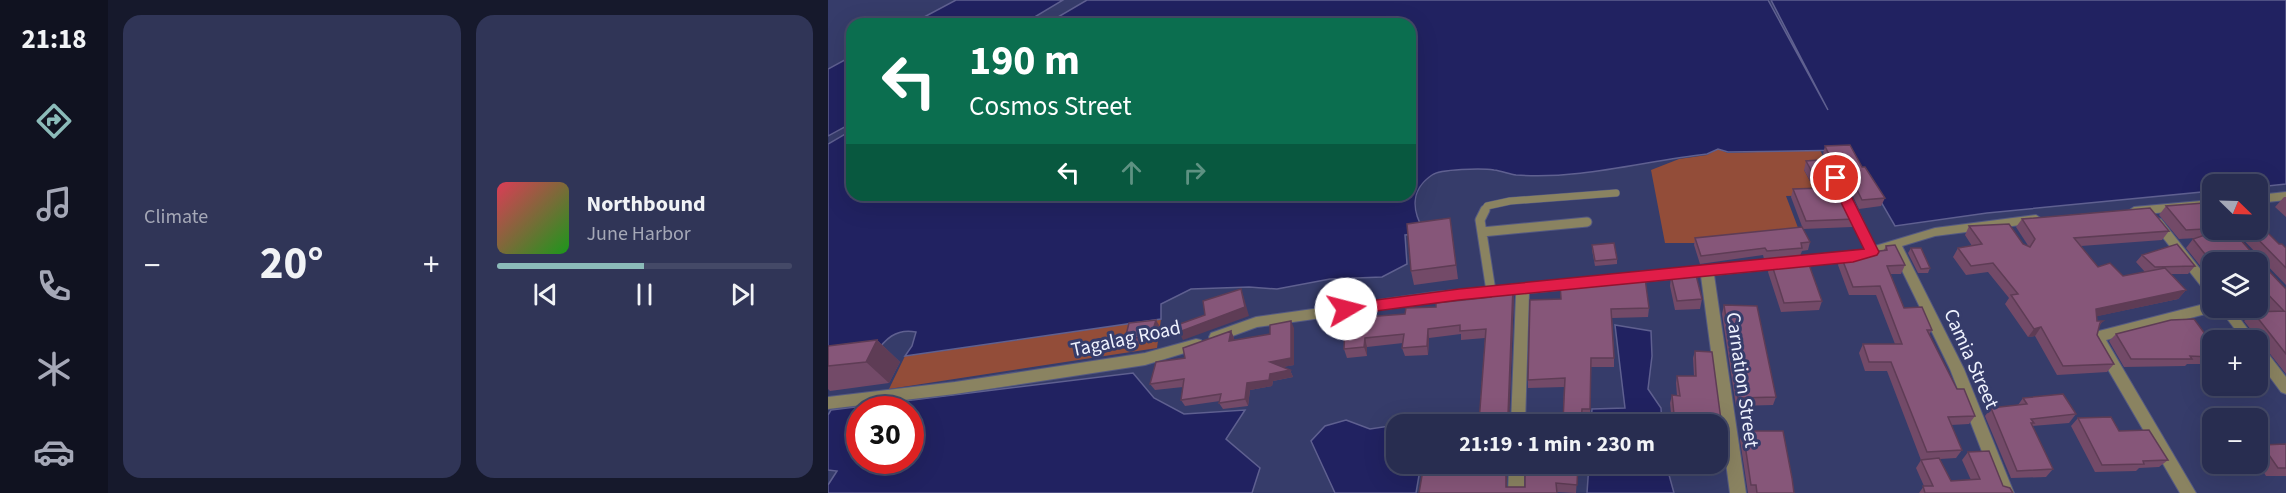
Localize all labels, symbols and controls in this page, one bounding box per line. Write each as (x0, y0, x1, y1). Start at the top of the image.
text: 21:18 (21, 20, 87, 59)
text: 190 m (969, 31, 1080, 91)
icon: left (870, 42, 948, 120)
text: Cosmos Street (969, 87, 1132, 126)
icon: directions (33, 100, 75, 142)
pin (1810, 152, 1861, 203)
icon: left (1052, 156, 1085, 189)
icon: ahead (1115, 156, 1148, 189)
icon: right (1178, 156, 1211, 189)
icon: arrive (1819, 161, 1852, 194)
north arrow (2202, 174, 2268, 240)
map controls (2202, 174, 2268, 474)
icon: music (33, 183, 75, 225)
text: Northbound (587, 188, 706, 220)
text: Climate (144, 203, 208, 231)
text: June Harbor (587, 220, 691, 248)
text: 20° (260, 232, 324, 296)
text: − (144, 242, 160, 289)
text: + (423, 242, 439, 289)
button: layers (2202, 252, 2268, 318)
icon: phone (33, 265, 75, 307)
position arrow (1314, 277, 1378, 341)
icon: previous (529, 278, 562, 311)
icon: pause (628, 278, 661, 311)
icon: next (726, 278, 759, 311)
street label: Camia Street (1936, 304, 2006, 414)
street label: Carnation Street (1719, 310, 1765, 450)
street label: Tagalag Road (1069, 314, 1183, 364)
button: + (2202, 330, 2268, 396)
icon: climate (33, 348, 75, 390)
speed limit sign: 30 (846, 396, 924, 474)
button: − (2202, 408, 2268, 474)
text: 21:19 · 1 min · 230 m (1459, 428, 1655, 460)
icon: car (33, 431, 75, 473)

